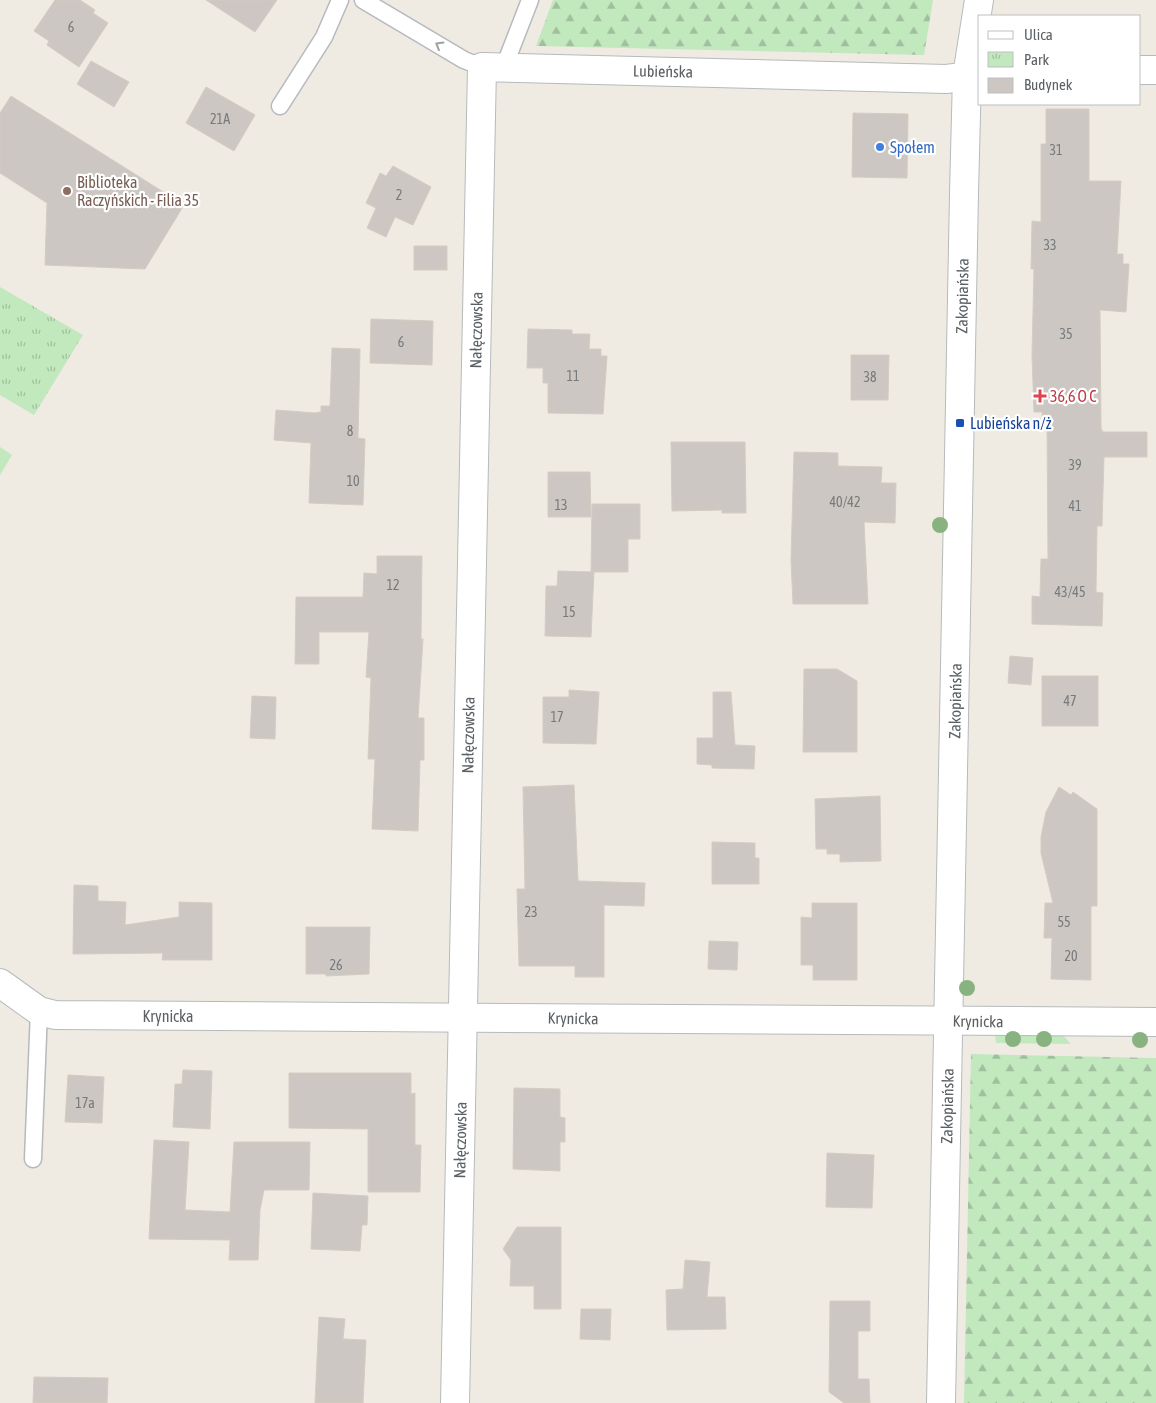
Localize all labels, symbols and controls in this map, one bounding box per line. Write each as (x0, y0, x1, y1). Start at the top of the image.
legend (978, 15, 1141, 105)
house number: 6 (68, 19, 75, 35)
text: Ulica (1024, 26, 1053, 43)
one-way arrow (435, 42, 444, 52)
text: Park (1024, 51, 1049, 68)
street label: Lubieńska (633, 61, 693, 81)
text: Budynek (1024, 76, 1073, 93)
house number: 21A (210, 111, 230, 127)
place label: Społem (890, 138, 935, 157)
marker: Społem (874, 141, 886, 153)
house number: 31 (1049, 142, 1063, 158)
place label: Biblioteka Raczyńskich - Filia 35 (77, 173, 199, 210)
marker: Biblioteka Raczyńskich - Filia 35 (61, 185, 73, 197)
house number: 2 (396, 187, 402, 203)
house number: 33 (1043, 237, 1057, 253)
street label: Zakopiańska (952, 258, 973, 334)
street label: Nałęczowska (466, 291, 487, 369)
house number: 35 (1059, 326, 1073, 342)
house number: 6 (398, 334, 405, 350)
house number: 11 (566, 368, 580, 384)
house number: 38 (863, 369, 877, 385)
place label: 36,6 O C (1050, 387, 1096, 405)
marker: 36,6 O C (1034, 390, 1046, 402)
place label: Lubieńska n/ż (970, 414, 1052, 432)
marker: Lubieńska n/ż (954, 417, 966, 429)
house number: 8 (347, 423, 354, 439)
house number: 39 (1068, 457, 1082, 473)
house number: 10 (346, 473, 360, 489)
house number: 40/42 (829, 494, 861, 510)
house number: 13 (554, 497, 568, 513)
house number: 41 (1068, 498, 1082, 514)
house number: 12 (386, 577, 400, 593)
house number: 43/45 (1054, 584, 1086, 600)
house number: 15 (562, 604, 576, 620)
street label: Zakopiańska (945, 663, 966, 739)
house number: 47 (1063, 693, 1077, 709)
street label: Nałęczowska (458, 696, 479, 774)
house number: 17 (550, 709, 564, 725)
house number: 23 (524, 904, 538, 920)
house number: 55 (1057, 914, 1071, 930)
house number: 20 (1064, 948, 1078, 964)
house number: 26 (329, 957, 343, 973)
street label: Krynicka (143, 1007, 194, 1026)
street label: Krynicka (547, 1009, 599, 1028)
street label: Krynicka (952, 1012, 1004, 1031)
street label: Zakopiańska (937, 1068, 958, 1144)
house number: 17a (75, 1095, 95, 1111)
street label: Nałęczowska (450, 1101, 471, 1179)

